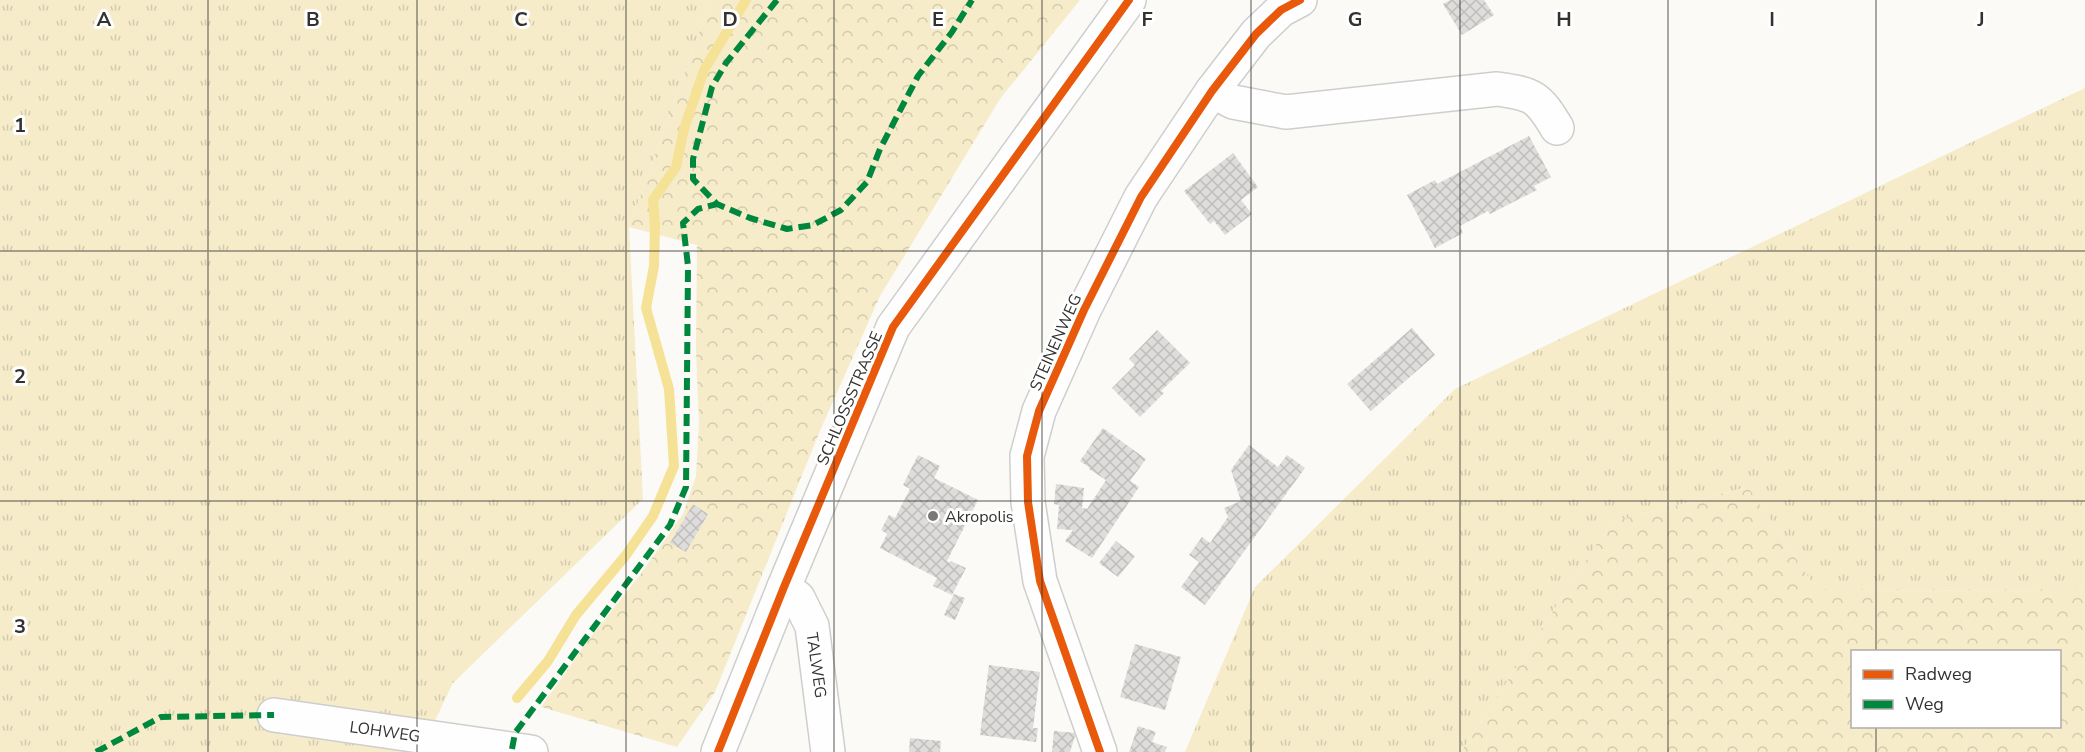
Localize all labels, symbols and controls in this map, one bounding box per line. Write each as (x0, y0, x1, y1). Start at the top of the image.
text: A (97, 6, 112, 33)
text: B (306, 6, 320, 33)
text: C (514, 6, 528, 33)
text: D (722, 6, 738, 33)
text: E (932, 6, 944, 33)
text: F (1141, 6, 1153, 33)
text: G (1348, 6, 1362, 33)
text: H (1556, 6, 1572, 33)
text: I (1769, 6, 1775, 33)
text: J (1976, 6, 1985, 33)
text: 1 (14, 112, 26, 139)
street label: STEINENWEG (1025, 290, 1087, 394)
street label: SCHLOSSSTRASSE (812, 328, 888, 469)
text: 2 (14, 363, 26, 390)
place label: Akropolis (945, 506, 1014, 528)
marker: Akropolis (926, 509, 940, 523)
text: 3 (14, 613, 26, 640)
street label: TALWEG (801, 631, 831, 699)
legend (1851, 650, 2061, 728)
text: Radweg (1905, 662, 1972, 686)
text: Weg (1905, 692, 1944, 716)
street label: LOHWEG (348, 716, 422, 748)

